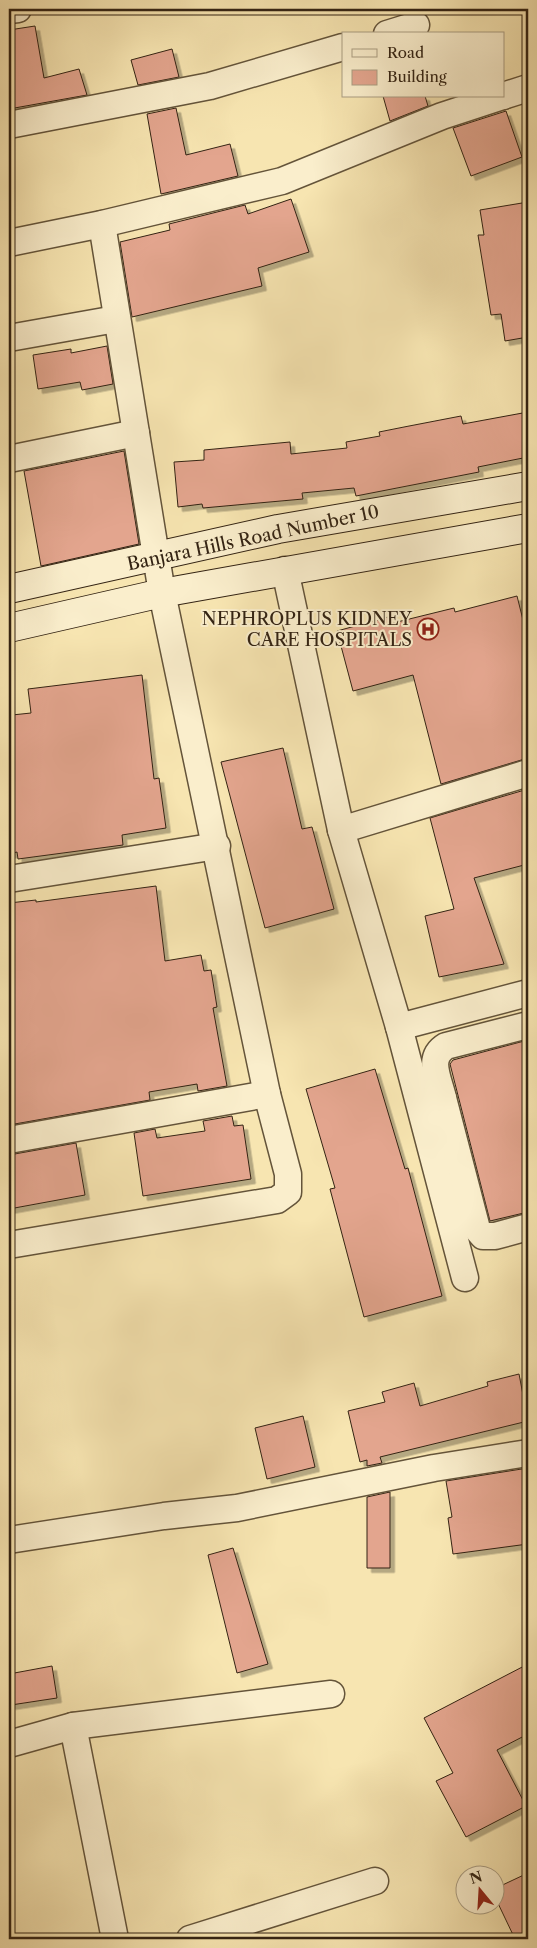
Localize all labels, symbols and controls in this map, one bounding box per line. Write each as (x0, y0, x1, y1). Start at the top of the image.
legend (342, 32, 504, 98)
text: Road (387, 43, 424, 62)
text: Building (387, 67, 447, 86)
street label: Banjara Hills Road Number 10 (125, 500, 381, 576)
place label: NEPHROPLUS KIDNEY CARE HOSPITALS (202, 608, 413, 651)
hospital icon: NEPHROPLUS KIDNEY CARE HOSPITALS (416, 617, 440, 641)
north arrow (454, 1866, 504, 1916)
text: N (467, 1867, 485, 1888)

